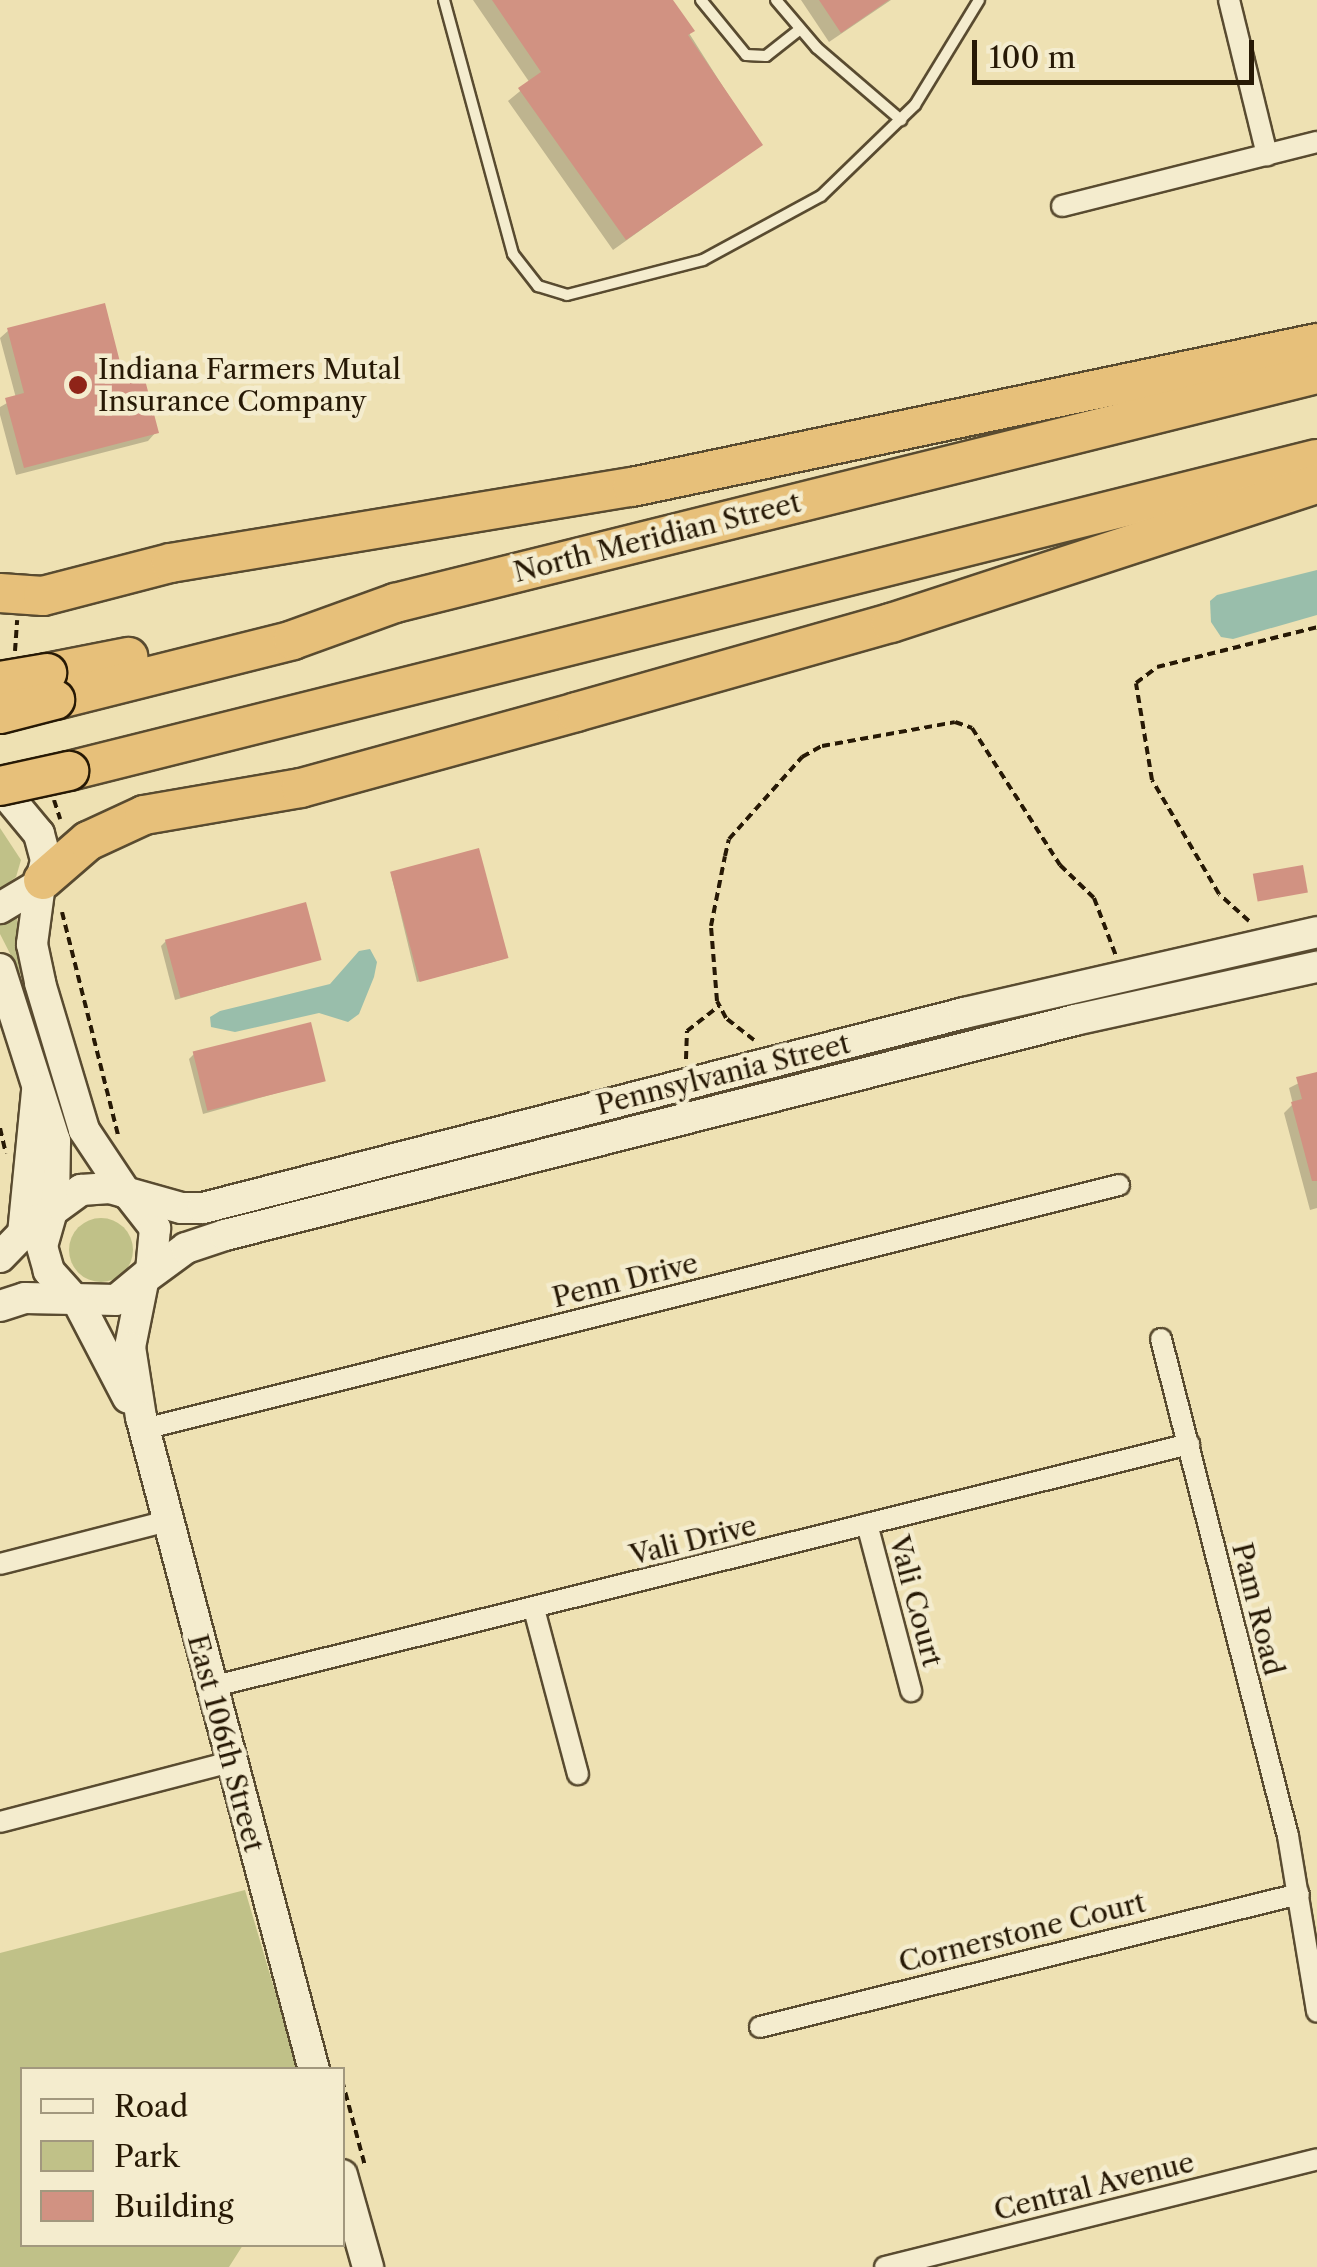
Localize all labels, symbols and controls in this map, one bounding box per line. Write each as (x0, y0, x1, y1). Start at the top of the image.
scale bar (977, 20, 1260, 82)
text: 100 m (989, 39, 1076, 76)
place label: Indiana Farmers Mutal Insurance Company (98, 352, 401, 418)
marker: Indiana Farmers Mutal Insurance Company (67, 374, 89, 396)
street label: North Meridian Street (510, 485, 804, 589)
street label: Pennsylvania Street (592, 1026, 854, 1122)
street label: Penn Drive (549, 1246, 701, 1314)
street label: Vali Drive (626, 1508, 760, 1572)
street label: Vali Court (882, 1532, 950, 1670)
street label: Pam Road (1225, 1539, 1291, 1679)
street label: East 106th Street (181, 1631, 271, 1855)
street label: Cornerstone Court (895, 1885, 1149, 1979)
legend (20, 2067, 345, 2247)
text: Road (114, 2088, 188, 2125)
text: Park (114, 2138, 179, 2175)
street label: Central Avenue (990, 2145, 1198, 2227)
text: Building (114, 2188, 234, 2225)

